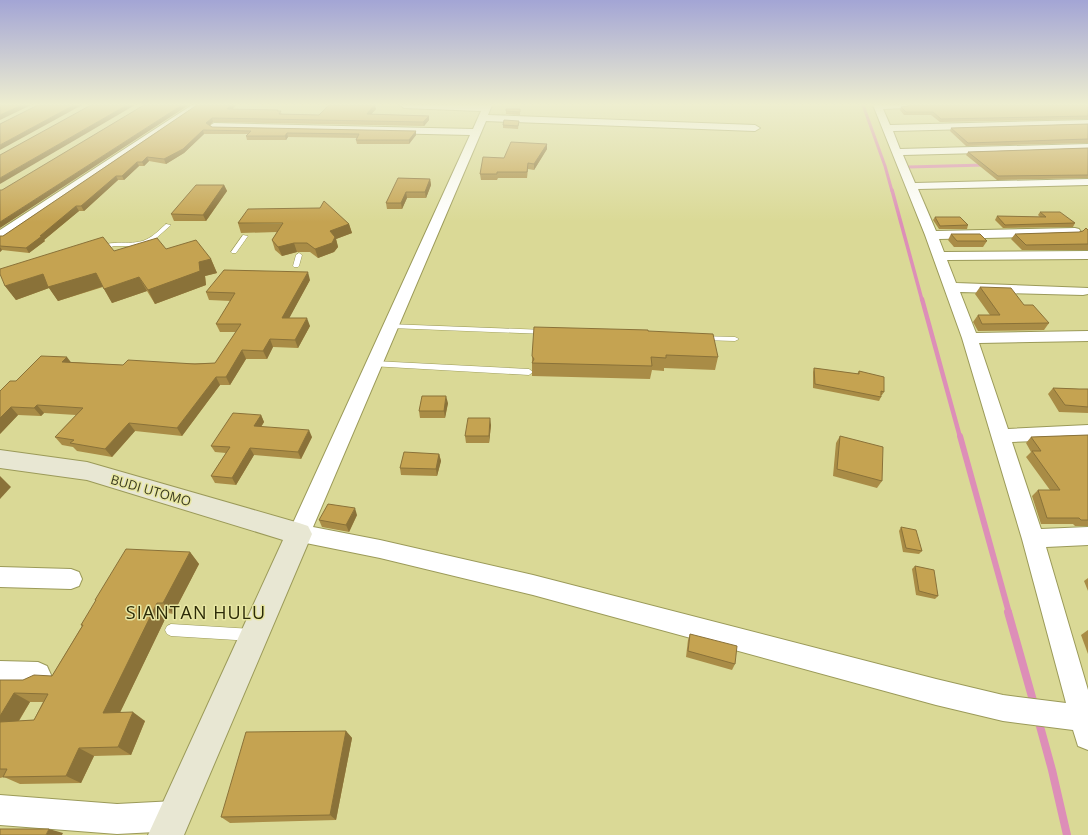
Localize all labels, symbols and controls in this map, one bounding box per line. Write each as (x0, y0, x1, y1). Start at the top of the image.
street label: BUDI UTOMO (109, 470, 193, 510)
district label: SIANTAN HULU (126, 600, 266, 624)

